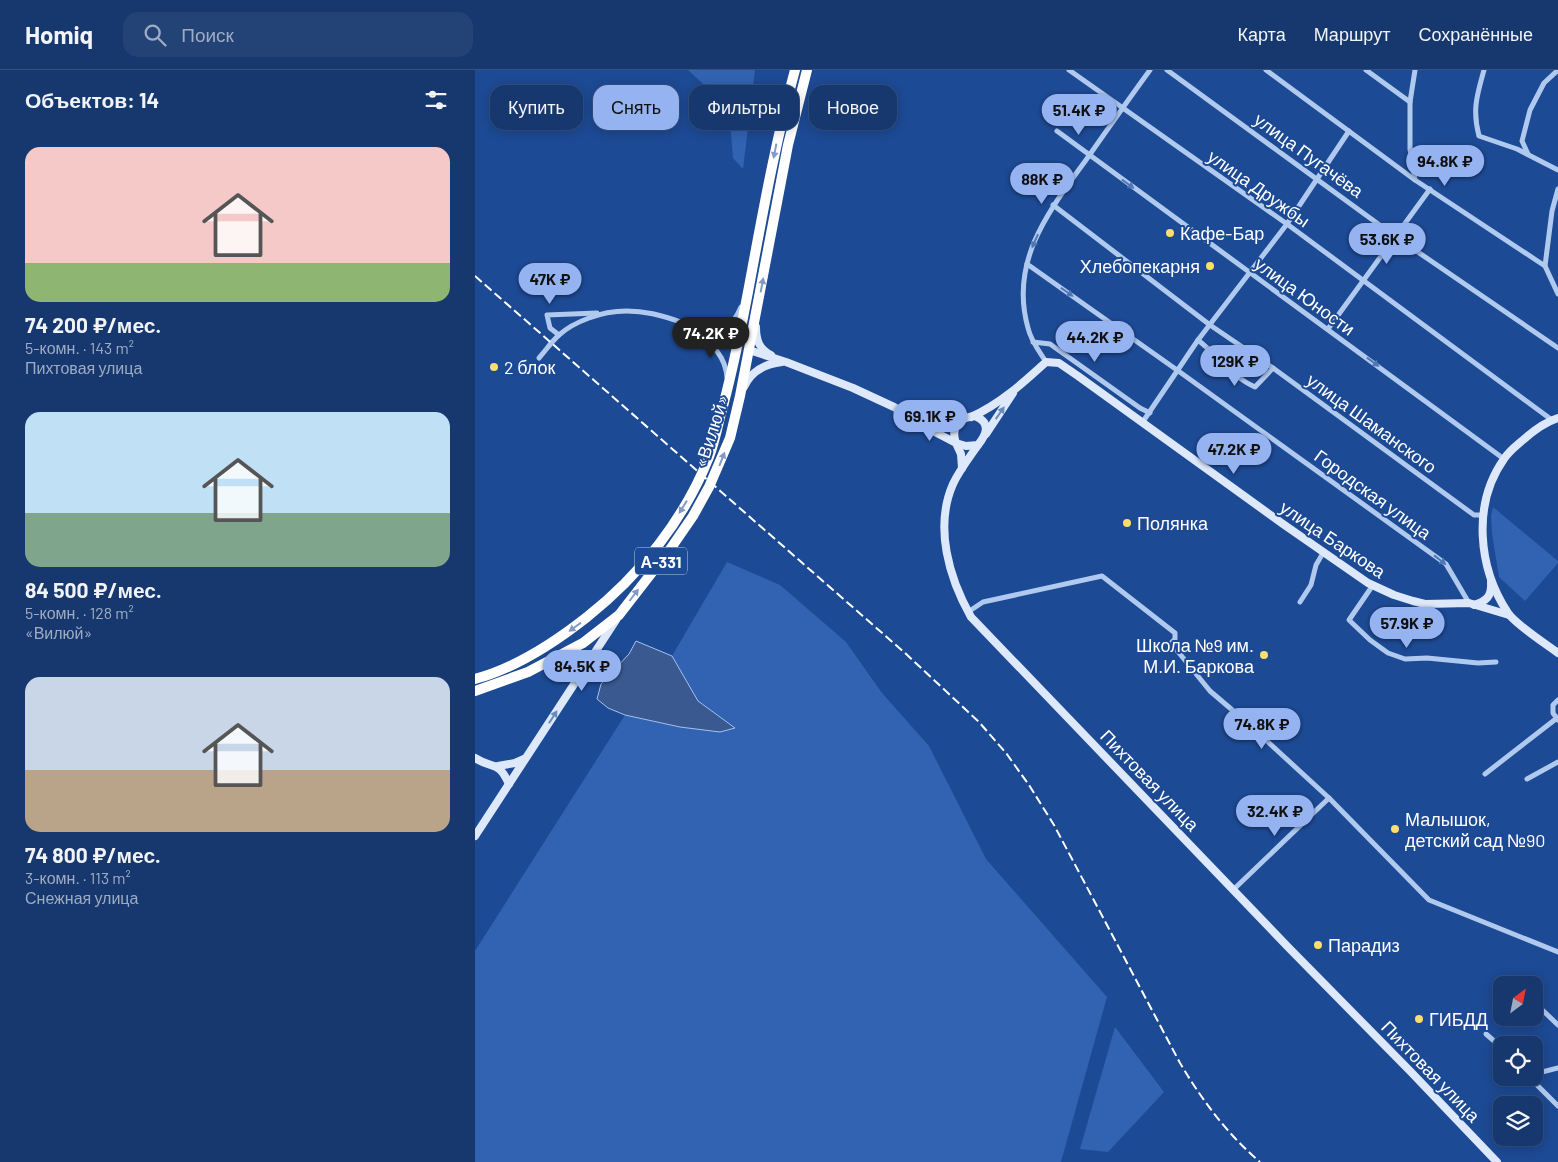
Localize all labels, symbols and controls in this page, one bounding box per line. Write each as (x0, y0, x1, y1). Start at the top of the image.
search box (123, 12, 473, 57)
text: Homiq (25, 20, 93, 49)
icon: search (141, 21, 169, 49)
text: Поиск (181, 23, 234, 46)
text: Карта (1238, 23, 1286, 45)
text: Маршрут (1314, 23, 1390, 45)
text: Сохранённые (1418, 23, 1533, 45)
chip: Купить (490, 85, 583, 130)
chip: Снять (593, 85, 679, 130)
chip: Фильтры (689, 85, 799, 130)
chip: Новое (809, 85, 897, 130)
icon: filters (422, 86, 450, 114)
text: Объектов: 14 (25, 87, 159, 112)
pin: 51.4K ₽ (1033, 93, 1125, 136)
text: 51.4K ₽ (1053, 100, 1105, 119)
street label: улица Пугачёва (1250, 108, 1369, 203)
one-way arrow (770, 144, 778, 160)
pin: 94.8K ₽ (1399, 144, 1491, 187)
street label: улица Дружбы (1204, 145, 1314, 231)
text: 94.8K ₽ (1417, 151, 1473, 170)
pin: 88K ₽ (1007, 162, 1077, 205)
text: 88K ₽ (1021, 169, 1063, 188)
one-way arrow (1121, 179, 1135, 189)
icon: home (193, 180, 283, 270)
place label: Кафе-Бар (1180, 222, 1264, 244)
pin: 53.6K ₽ (1341, 222, 1433, 265)
marker: Кафе-Бар (1164, 227, 1176, 239)
text: 53.6K ₽ (1360, 229, 1414, 248)
one-way arrow (1030, 234, 1038, 248)
street label: улица Юности (1251, 252, 1359, 340)
place label: Хлебопекарня (1080, 255, 1200, 277)
marker: Хлебопекарня (1204, 260, 1216, 272)
pin: 47K ₽ (515, 262, 585, 305)
text: 47K ₽ (530, 269, 570, 288)
one-way arrow (758, 276, 766, 292)
one-way arrow (1060, 287, 1073, 297)
text: 74 200 ₽/мес. (25, 312, 161, 337)
pin: 74.2K ₽ (665, 316, 757, 359)
pin: 44.2K ₽ (1049, 320, 1141, 363)
text: 74.2K ₽ (683, 323, 739, 342)
text: 44.2K ₽ (1066, 327, 1124, 346)
text: 5-комн. · 143 m² (25, 338, 134, 357)
pin: 129K ₽ (1194, 344, 1276, 387)
text: 129K ₽ (1211, 351, 1259, 370)
place label: 2 блок (504, 356, 555, 378)
one-way arrow (1366, 357, 1379, 368)
text: Пихтовая улица (25, 358, 142, 377)
marker: 2 блок (488, 361, 500, 373)
street label: улица Шаманского (1303, 368, 1441, 478)
street label: «Вилюй» (689, 392, 733, 470)
pin: 69.1K ₽ (884, 400, 976, 442)
text: 69.1K ₽ (904, 406, 956, 425)
one-way arrow (995, 406, 1005, 419)
pin: 47.2K ₽ (1188, 432, 1280, 475)
text: 47.2K ₽ (1207, 439, 1261, 458)
street label: Городская улица (1310, 444, 1436, 544)
icon: home (193, 445, 283, 535)
one-way arrow (718, 452, 726, 467)
street label: улица Баркова (1276, 496, 1391, 583)
one-way arrow (678, 501, 687, 514)
place label: Полянка (1137, 512, 1209, 534)
marker: Полянка (1121, 517, 1133, 529)
road number: А-331 (635, 548, 687, 574)
one-way arrow (1433, 555, 1447, 565)
text: 84 500 ₽/мес. (25, 577, 162, 602)
one-way arrow (629, 588, 639, 602)
text: 5-комн. · 128 m² (25, 603, 134, 622)
pin: 57.9K ₽ (1361, 606, 1453, 649)
text: 57.9K ₽ (1381, 613, 1433, 632)
one-way arrow (569, 621, 582, 632)
text: «Вилюй» (25, 623, 92, 642)
place label: Школа №9 им. М.И. Баркова (1136, 634, 1255, 677)
marker: Школа №9 им. М.И. Баркова (1258, 649, 1270, 661)
pin: 84.5K ₽ (536, 650, 628, 692)
text: 84.5K ₽ (554, 656, 610, 675)
pin: 74.8K ₽ (1216, 708, 1308, 750)
icon: home (193, 710, 283, 800)
one-way arrow (548, 710, 557, 724)
text: 74.8K ₽ (1234, 714, 1290, 733)
street label: Пихтовая улица (1096, 725, 1204, 836)
pin: 32.4K ₽ (1229, 794, 1321, 837)
text: 32.4K ₽ (1247, 801, 1303, 820)
place label: Малышок, детский сад №90 (1405, 808, 1546, 851)
marker: Малышок, детский сад №90 (1389, 823, 1401, 835)
text: 74 800 ₽/мес. (25, 842, 161, 867)
text: 3-комн. · 113 m² (25, 868, 131, 887)
text: Снежная улица (25, 888, 138, 907)
place label: Парадиз (1328, 934, 1400, 956)
marker: Парадиз (1312, 939, 1324, 951)
north arrow (1493, 976, 1543, 1026)
map controls (1493, 976, 1543, 1146)
place label: ГИБДД (1429, 1008, 1488, 1030)
marker: ГИБДД (1413, 1013, 1425, 1025)
street label: Пихтовая улица (1377, 1016, 1485, 1127)
button: locate (1493, 1036, 1543, 1086)
button: layers (1493, 1096, 1543, 1146)

